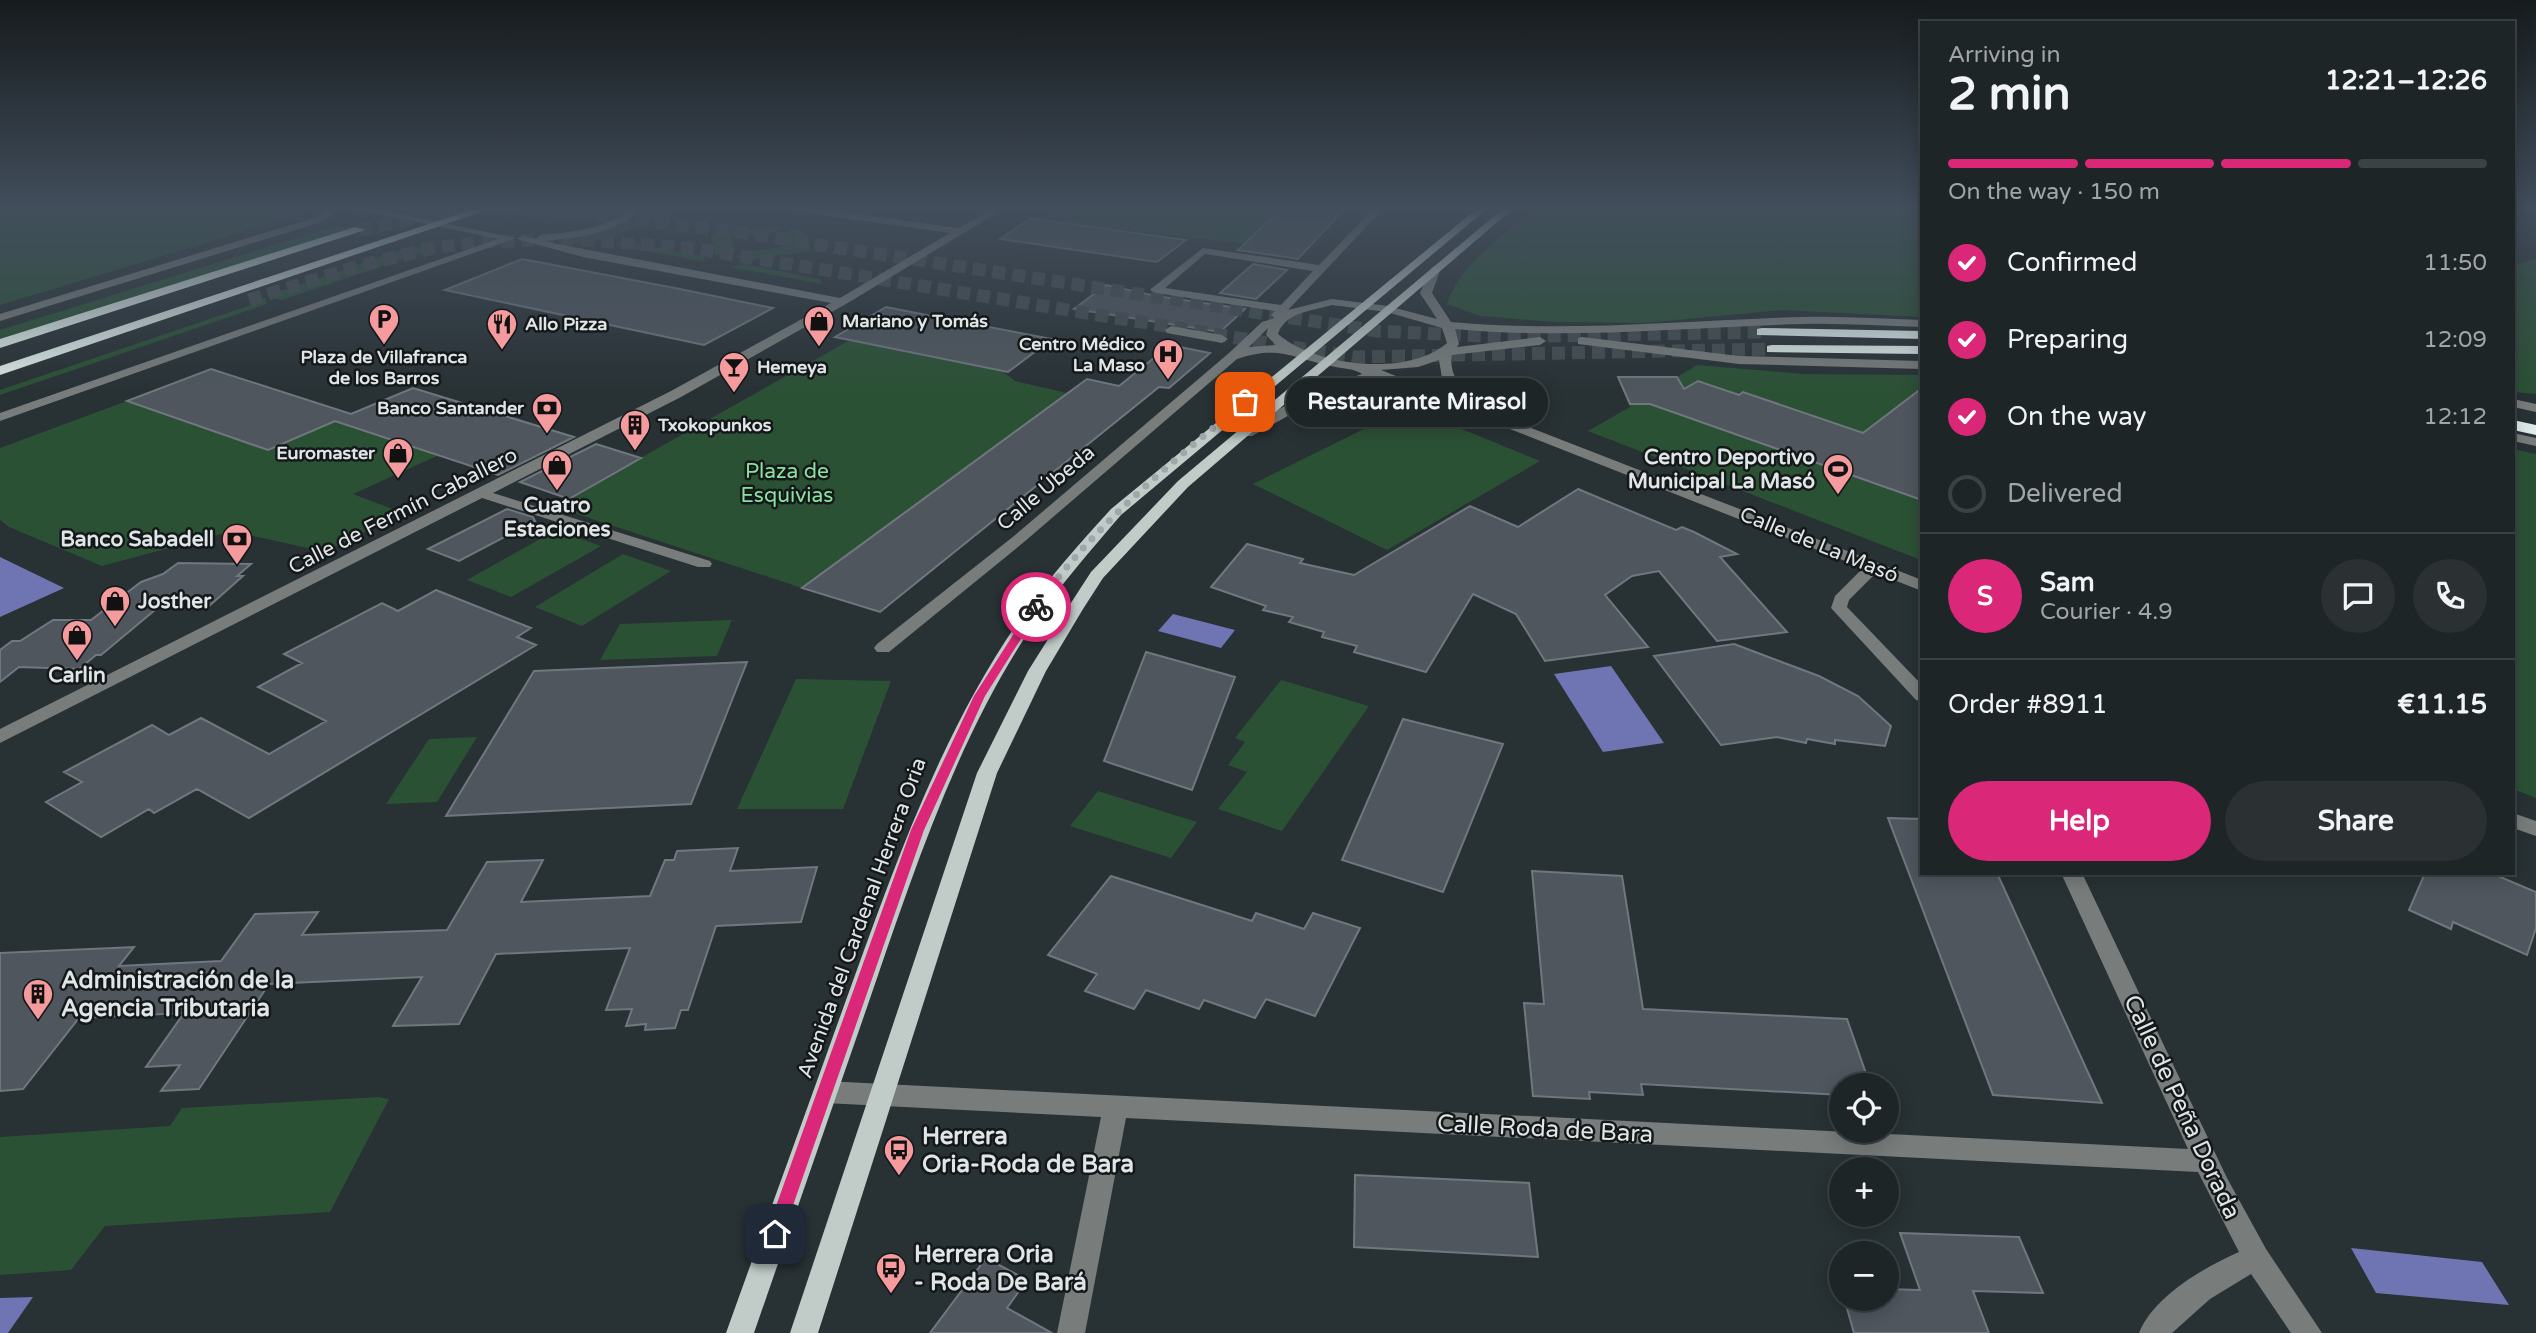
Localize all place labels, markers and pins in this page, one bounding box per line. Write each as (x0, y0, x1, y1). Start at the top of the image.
parking icon: Plaza de Villafranca de los Barros (367, 302, 401, 346)
shop icon: Mariano y Tomás (802, 304, 836, 348)
restaurant icon: Allo Pizza (485, 307, 519, 351)
place label: Mariano y Tomás (842, 310, 988, 332)
place label: Allo Pizza (525, 313, 607, 335)
place label: Centro Médico La Maso (1019, 333, 1145, 376)
hospital icon: Centro Médico La Maso (1151, 337, 1185, 381)
place label: Plaza de Villafranca de los Barros (301, 346, 467, 389)
bar icon: Hemeya (717, 350, 751, 394)
place label: Hemeya (757, 356, 827, 378)
pin (1215, 372, 1275, 432)
callout: Restaurante Mirasol (1287, 378, 1550, 426)
bank icon: Banco Santander (530, 391, 564, 435)
place label: Banco Santander (377, 397, 525, 419)
building icon: Txokopunkos (618, 408, 652, 452)
place label: Txokopunkos (657, 414, 772, 436)
shop icon: Euromaster (381, 436, 415, 480)
place label: Euromaster (276, 442, 376, 464)
place label: Centro Deportivo Municipal La Masó (1628, 445, 1815, 494)
shop icon: Cuatro Estaciones (540, 448, 574, 492)
sports icon: Centro Deportivo Municipal La Masó (1821, 452, 1855, 496)
place label: Cuatro Estaciones (503, 493, 611, 542)
bank icon: Banco Sabadell (220, 522, 254, 566)
place label: Banco Sabadell (60, 527, 214, 552)
shop icon: Josther (98, 584, 132, 628)
place label: Josther (137, 589, 212, 614)
shop icon: Carlin (60, 618, 94, 662)
place label: Carlin (48, 663, 106, 688)
place label: Administración de la Agencia Tributaria (61, 966, 294, 1023)
building icon: Administración de la Agencia Tributaria (21, 977, 55, 1021)
place label: Herrera Oria-Roda de Bara (922, 1122, 1134, 1179)
bus stop icon: Herrera Oria-Roda de Bara (882, 1133, 916, 1177)
pin (745, 1204, 805, 1264)
place label: Herrera Oria - Roda De Bará (914, 1240, 1087, 1297)
bus stop icon: Herrera Oria - Roda De Bará (874, 1251, 908, 1295)

